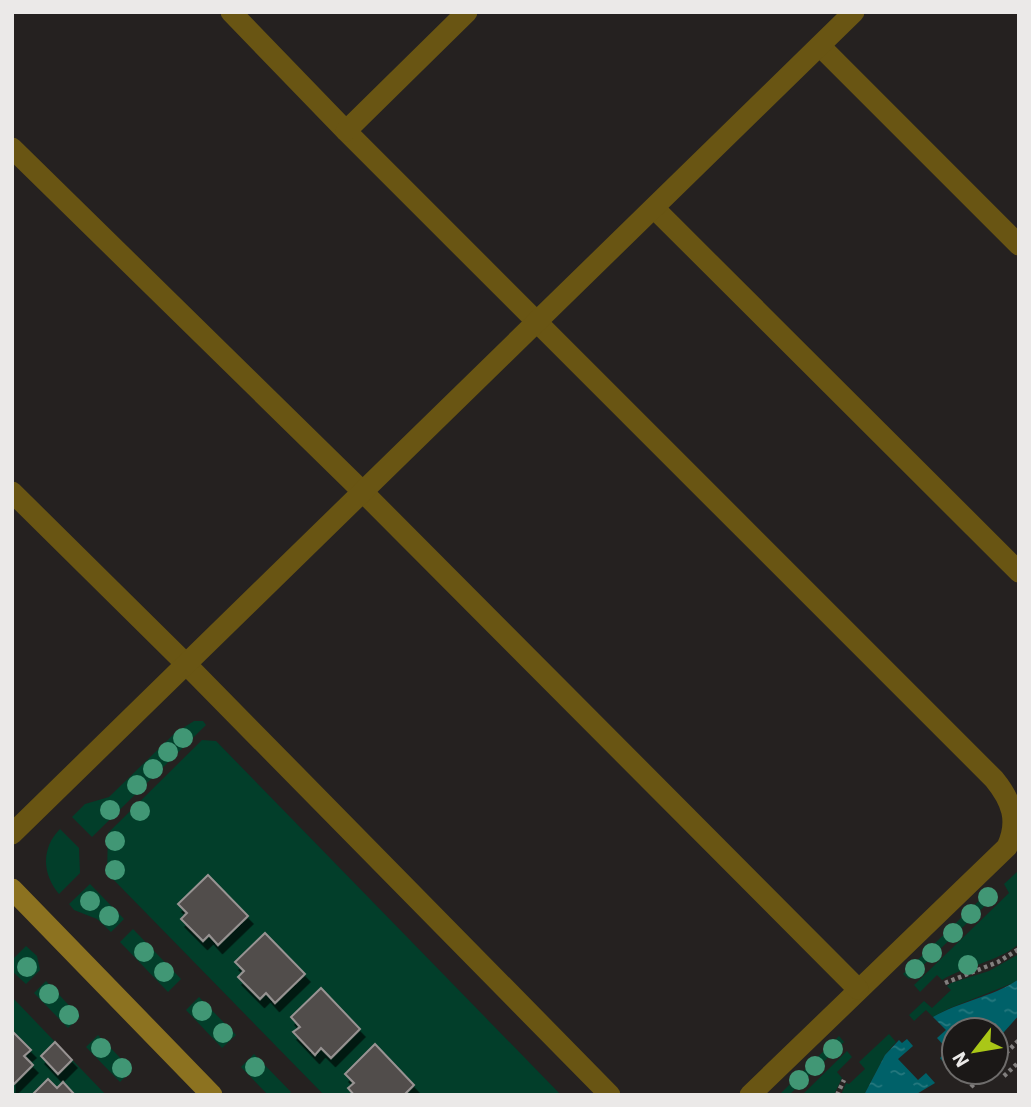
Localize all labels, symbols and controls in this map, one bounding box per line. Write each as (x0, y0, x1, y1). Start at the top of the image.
north arrow (940, 1016, 1010, 1086)
text: N (947, 1048, 974, 1072)

